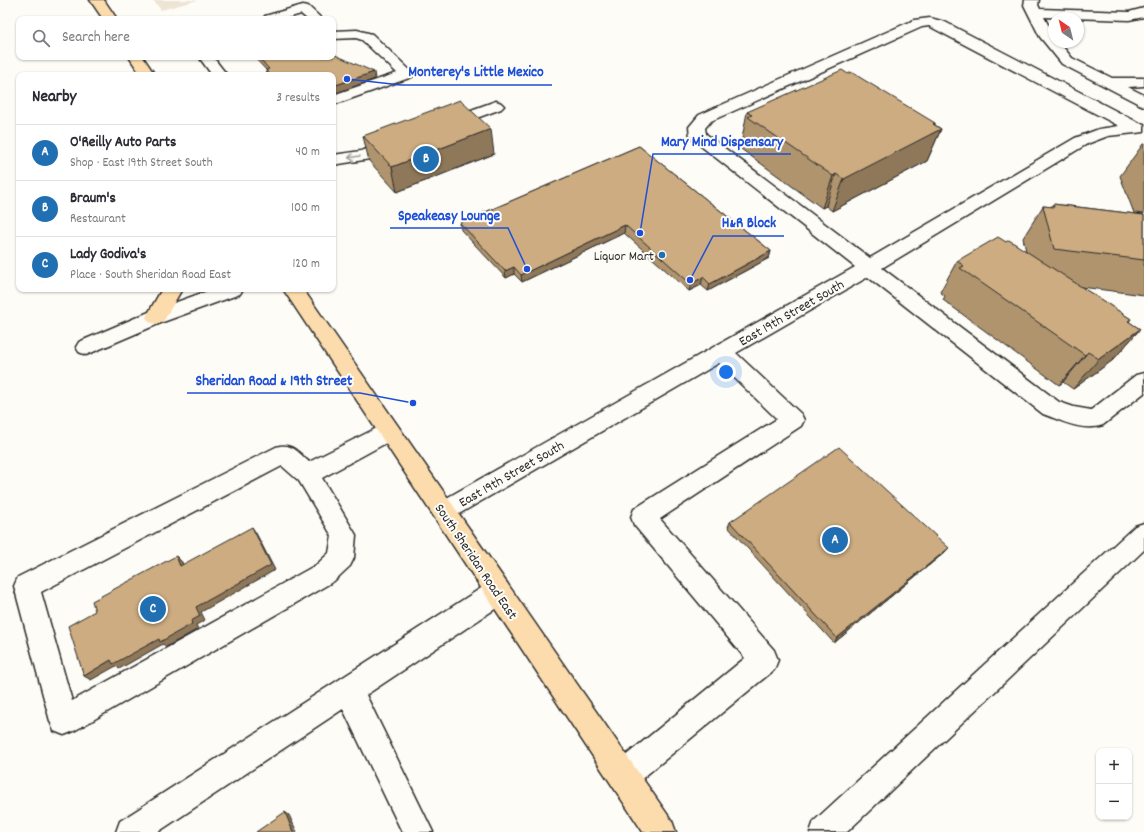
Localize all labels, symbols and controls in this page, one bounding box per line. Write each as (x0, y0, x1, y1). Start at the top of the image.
north arrow (1048, 12, 1084, 48)
search box (16, 16, 336, 60)
icon: search (30, 27, 52, 49)
text: Search here (62, 27, 130, 49)
callout: Monterey's Little Mexico (401, 58, 552, 85)
text: Monterey's Little Mexico (408, 62, 544, 84)
text: Nearby (32, 86, 76, 110)
text: 3 results (276, 89, 320, 108)
callout: Mary Mind Dispensary (653, 127, 791, 154)
text: O'Reilly Auto Parts (70, 132, 176, 154)
text: Mary Mind Dispensary (661, 132, 784, 154)
text: A (41, 143, 49, 162)
text: 40 m (296, 143, 320, 162)
pin: B (413, 144, 439, 174)
one-way arrow (348, 153, 361, 161)
text: Shop · East 19th Street South (70, 154, 213, 173)
text: Braum's (70, 188, 116, 210)
text: B (42, 199, 48, 218)
text: 100 m (291, 199, 320, 218)
callout: Speakeasy Lounge (390, 201, 508, 228)
text: Speakeasy Lounge (398, 206, 500, 228)
callout: H&R Block (713, 209, 784, 236)
text: Restaurant (70, 210, 126, 229)
text: H&R Block (722, 213, 776, 235)
text: Lady Godiva's (70, 244, 146, 266)
place label: Liquor Mart (594, 247, 654, 267)
marker: Liquor Mart (657, 250, 667, 260)
text: C (42, 255, 48, 274)
text: 120 m (292, 255, 320, 274)
text: Place · South Sheridan Road East (70, 266, 231, 285)
street label: East 19th Street South (736, 275, 848, 352)
your location (716, 362, 736, 382)
callout: Sheridan Road & 19th Street (187, 366, 360, 393)
text: Sheridan Road & 19th Street (196, 371, 353, 393)
street label: East 19th Street South (456, 436, 568, 513)
street label: South Sheridan Road East (429, 500, 522, 624)
pin: A (822, 525, 848, 555)
pin: C (140, 594, 166, 624)
map controls (1096, 748, 1132, 820)
button: + (1096, 748, 1132, 784)
button: − (1096, 784, 1132, 820)

